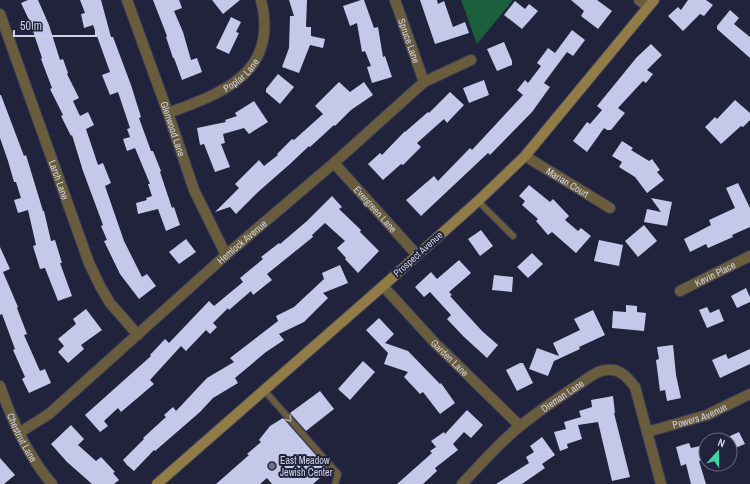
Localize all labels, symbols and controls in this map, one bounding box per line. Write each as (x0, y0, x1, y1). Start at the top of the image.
scale bar (14, 12, 96, 38)
street label: Spruce Lane (395, 16, 423, 65)
text: 50 m (20, 18, 42, 34)
street label: Poplar Lane (221, 56, 262, 95)
street label: Glenwood Lane (158, 100, 189, 159)
street label: Larch Lane (46, 158, 72, 202)
street label: Marian Court (544, 164, 592, 201)
street label: Evergreen Lane (351, 183, 400, 235)
street label: Hemlock Avenue (214, 216, 270, 267)
street label: Prospect Avenue (391, 228, 446, 280)
street label: Kevin Place (692, 258, 738, 289)
street label: Garden Lane (428, 336, 472, 379)
street label: Dieman Lane (538, 376, 587, 415)
street label: Powers Avenue (671, 400, 729, 431)
street label: Chestnut Lane (4, 411, 41, 465)
one-way arrow (285, 415, 292, 422)
north arrow (698, 432, 738, 472)
text: N (716, 435, 727, 450)
place label: East Meadow Jewish Center (280, 454, 333, 479)
marker: East Meadow Jewish Center (267, 461, 277, 471)

